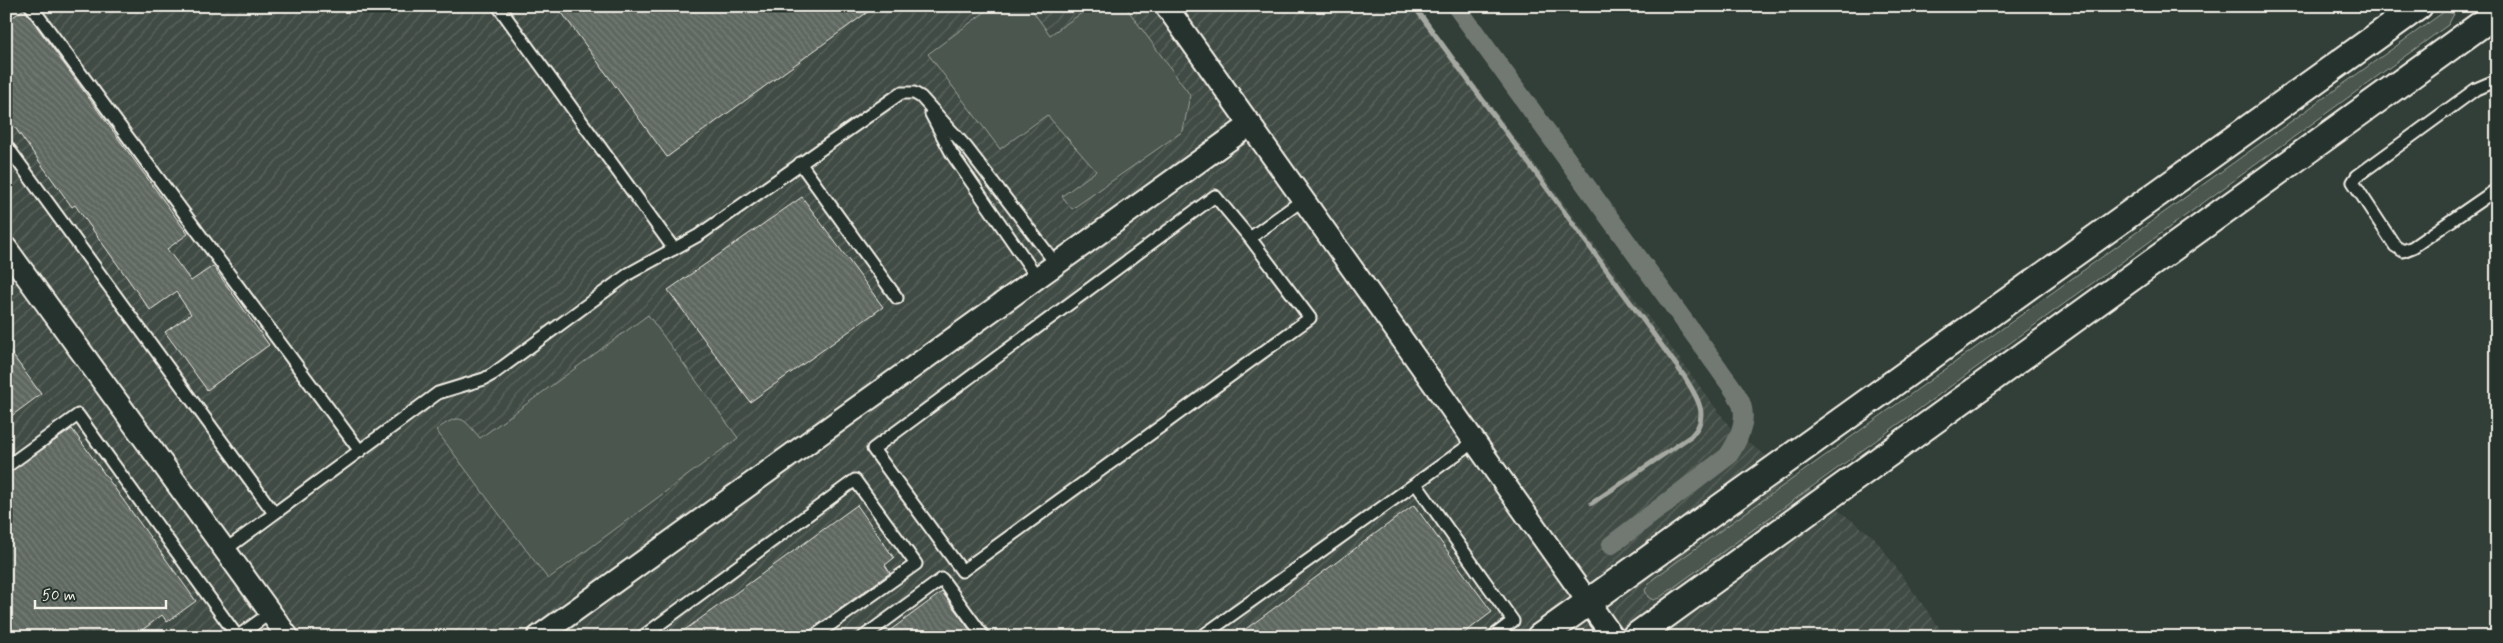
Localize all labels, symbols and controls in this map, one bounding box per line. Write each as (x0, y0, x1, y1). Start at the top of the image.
scale bar (35, 578, 166, 610)
text: 50 m (42, 586, 76, 606)

